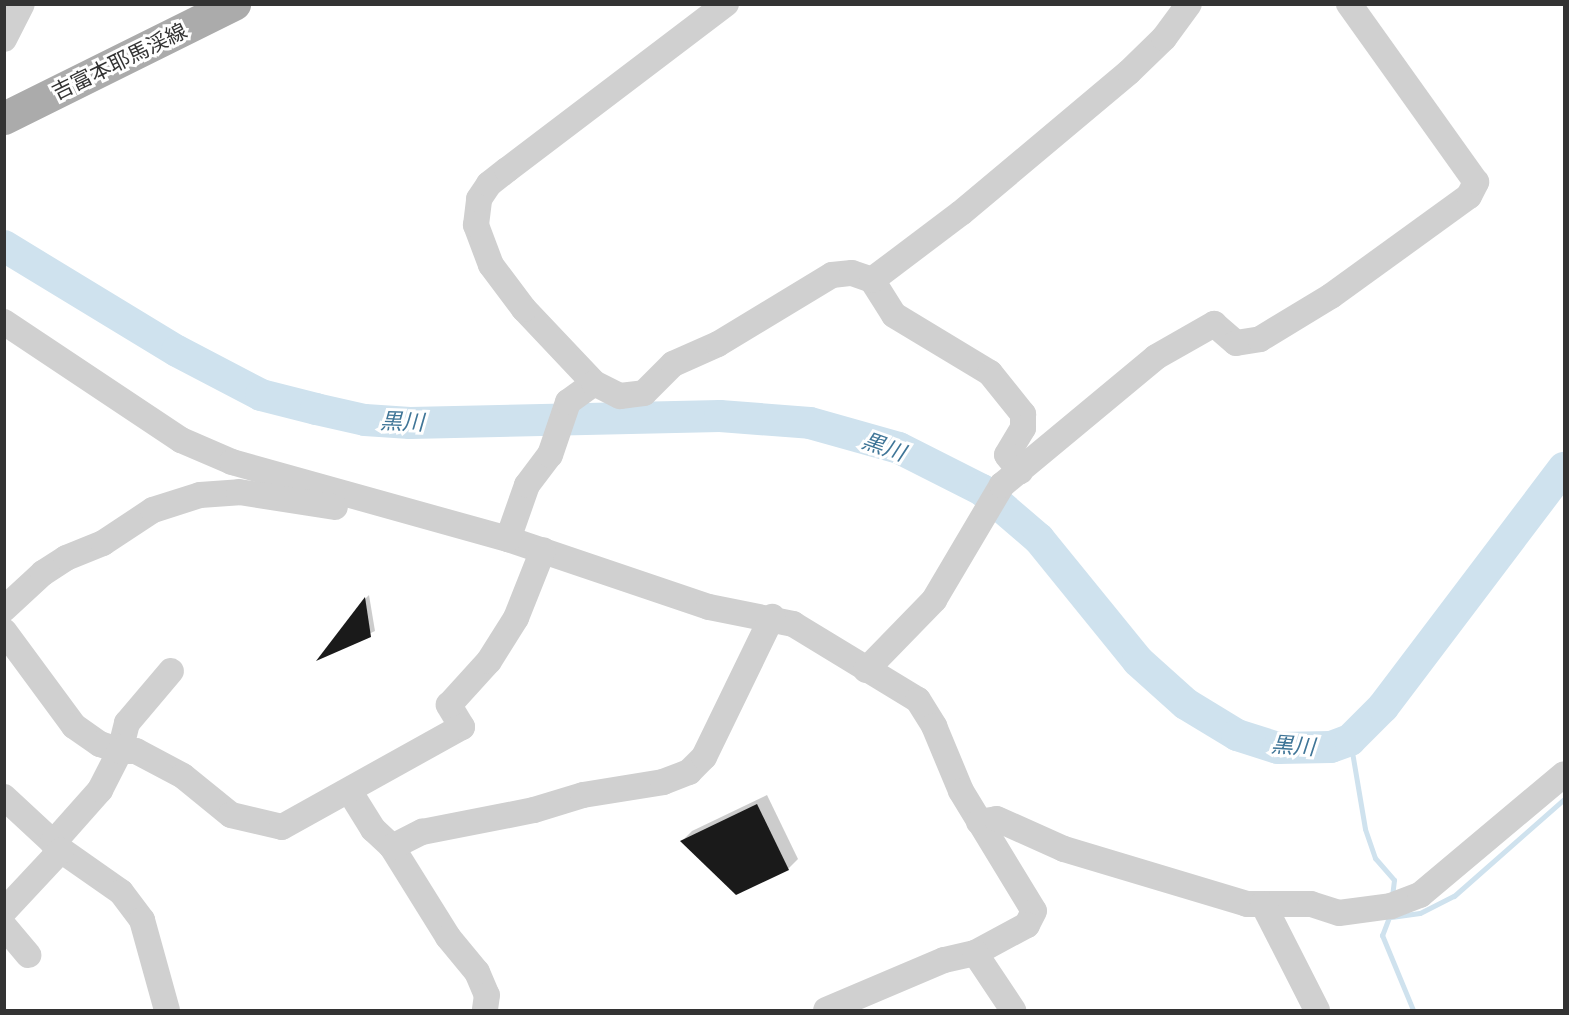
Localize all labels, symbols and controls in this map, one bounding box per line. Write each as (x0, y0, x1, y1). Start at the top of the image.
street label: 吉富本耶馬渓線 (47, 17, 191, 105)
water label: 黒川 (380, 407, 424, 435)
water label: 黒川 (859, 426, 909, 466)
water label: 黒川 (1270, 730, 1316, 760)

